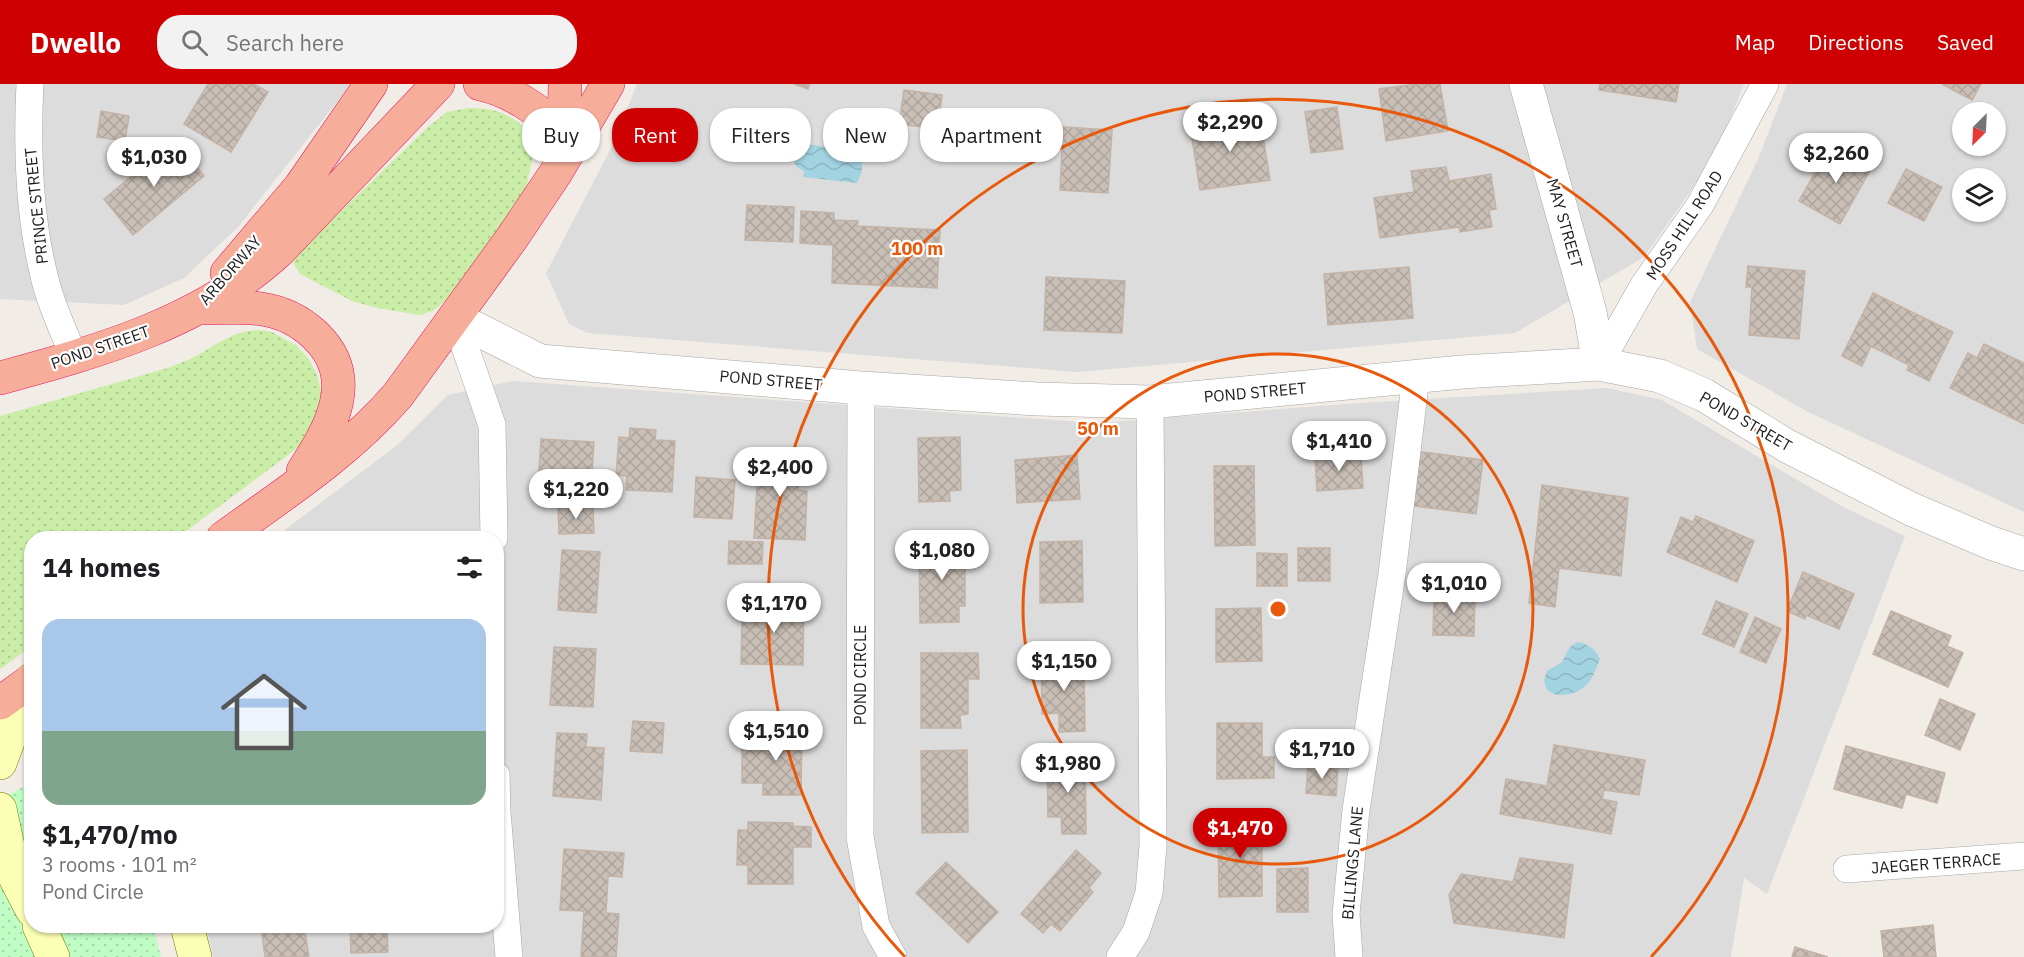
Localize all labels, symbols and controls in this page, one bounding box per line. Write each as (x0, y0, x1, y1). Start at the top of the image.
search box (157, 15, 577, 69)
text: Dwello (30, 24, 121, 61)
icon: search (178, 26, 211, 59)
text: Search here (226, 28, 344, 57)
text: Map (1735, 28, 1775, 56)
text: Directions (1808, 28, 1904, 56)
text: Saved (1937, 28, 1994, 56)
pin: $2,290 (1181, 102, 1279, 153)
north arrow (1952, 102, 2006, 156)
map controls (1952, 102, 2006, 222)
chip: Buy (522, 108, 600, 162)
chip: Rent (612, 108, 698, 162)
chip: Filters (710, 108, 811, 162)
chip: New (823, 108, 908, 162)
chip: Apartment (920, 108, 1063, 162)
text: $2,290 (1197, 108, 1263, 135)
pin: $2,260 (1787, 133, 1885, 184)
pin: $1,030 (105, 137, 203, 188)
text: $2,260 (1803, 139, 1869, 166)
text: $1,030 (121, 143, 187, 170)
street label: PRINCE STREET (20, 147, 52, 265)
street label: MOSS HILL ROAD (1641, 167, 1727, 283)
button: layers (1952, 168, 2006, 222)
street label: MAY STREET (1543, 176, 1587, 270)
street label: ARBORWAY (194, 231, 266, 309)
text: 100 m (891, 237, 943, 260)
street label: POND STREET (48, 321, 152, 373)
street label: POND STREET (719, 366, 823, 394)
street label: POND STREET (1203, 378, 1307, 406)
street label: POND STREET (1696, 387, 1796, 455)
text: 50 m (1077, 417, 1119, 440)
pin: $1,410 (1290, 421, 1388, 472)
text: $1,410 (1306, 427, 1372, 454)
pin: $2,400 (731, 447, 829, 498)
text: $2,400 (747, 453, 813, 480)
pin: $1,220 (527, 469, 625, 520)
text: $1,220 (543, 475, 609, 502)
pin: $1,080 (893, 530, 991, 581)
text: $1,080 (909, 536, 975, 563)
text: 14 homes (42, 550, 160, 584)
icon: filters (453, 551, 486, 584)
pin: $1,010 (1405, 563, 1503, 614)
text: $1,010 (1421, 569, 1487, 596)
pin: $1,170 (725, 583, 823, 634)
text: $1,170 (741, 589, 807, 616)
centre of rings (1268, 599, 1288, 619)
street label: POND CIRCLE (850, 625, 870, 725)
pin: $1,150 (1015, 641, 1113, 692)
text: $1,150 (1031, 647, 1097, 674)
icon: home (210, 658, 318, 766)
pin: $1,510 (727, 711, 825, 762)
text: $1,510 (743, 717, 809, 744)
pin: $1,710 (1273, 729, 1371, 780)
text: $1,710 (1289, 735, 1355, 762)
pin: $1,980 (1019, 743, 1117, 794)
text: $1,980 (1035, 749, 1101, 776)
street label: BILLINGS LANE (1337, 805, 1367, 921)
pin: $1,470 (1191, 808, 1289, 859)
text: $1,470 (1207, 814, 1273, 841)
text: $1,470/mo (42, 817, 178, 851)
street label: JAEGER TERRACE (1870, 848, 2002, 878)
text: 3 rooms · 101 m² (42, 851, 197, 878)
text: Pond Circle (42, 878, 144, 905)

